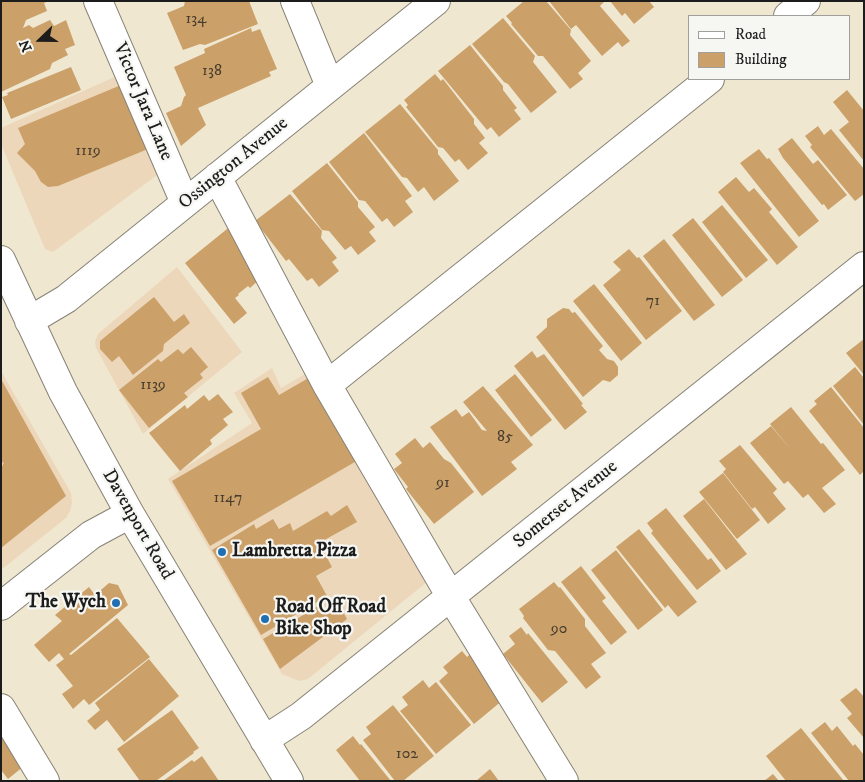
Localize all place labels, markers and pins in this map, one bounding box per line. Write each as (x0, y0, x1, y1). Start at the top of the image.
place label: Lambretta Pizza (232, 541, 357, 563)
marker: Lambretta Pizza (216, 546, 228, 558)
place label: The Wych (26, 592, 106, 614)
marker: The Wych (110, 597, 122, 609)
place label: Road Off Road Bike Shop (275, 597, 386, 641)
marker: Road Off Road Bike Shop (259, 613, 271, 625)

